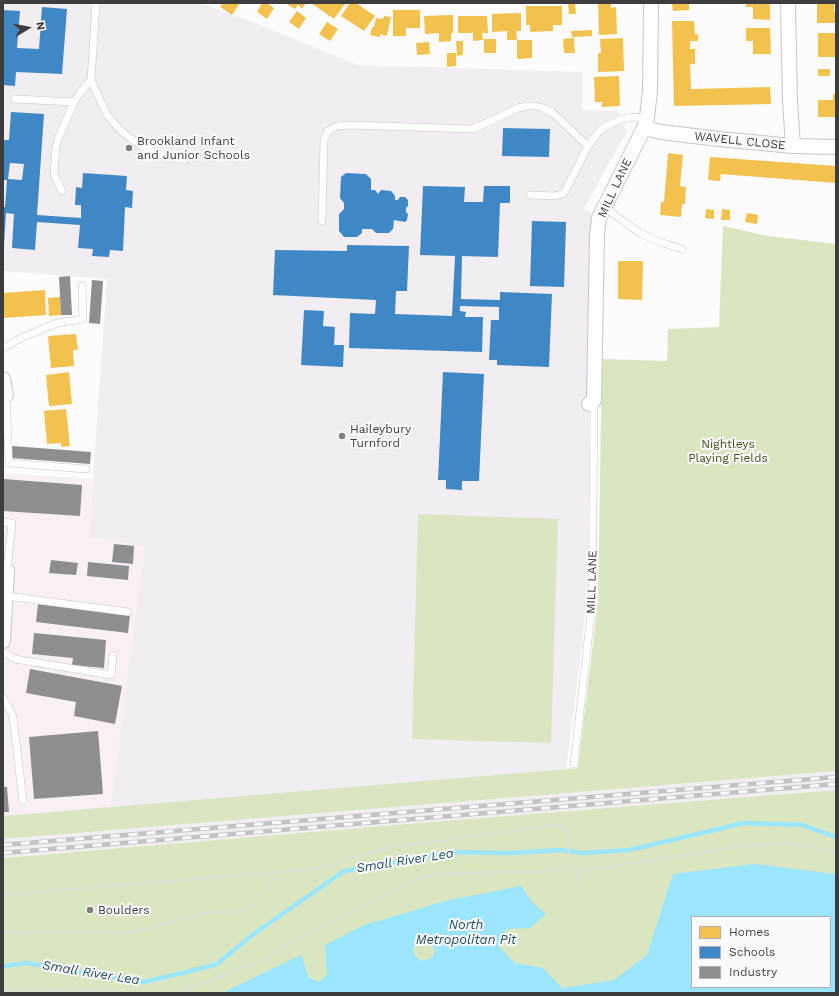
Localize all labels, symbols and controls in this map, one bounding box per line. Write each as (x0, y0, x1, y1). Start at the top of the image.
north arrow (8, 8, 48, 48)
text: N (33, 21, 47, 31)
street label: WAVELL CLOSE (694, 129, 786, 153)
place label: Brookland Infant and Junior Schools (137, 134, 250, 162)
marker: Brookland Infant and Junior Schools (124, 143, 134, 153)
street label: MILL LANE (595, 156, 635, 220)
place label: Haileybury Turnford (350, 422, 411, 450)
marker: Haileybury Turnford (337, 431, 347, 441)
park label: Nightleys Playing Fields (688, 437, 768, 465)
street label: MILL LANE (584, 550, 600, 614)
water label: Small River Lea (355, 846, 455, 876)
place label: Boulders (98, 903, 150, 917)
marker: Boulders (85, 905, 95, 915)
legend (691, 916, 831, 988)
water label: North Metropolitan Pit (416, 917, 516, 948)
text: Homes (729, 925, 770, 939)
text: Schools (729, 945, 775, 959)
water label: Small River Lea (41, 958, 141, 988)
text: Industry (729, 965, 777, 979)

